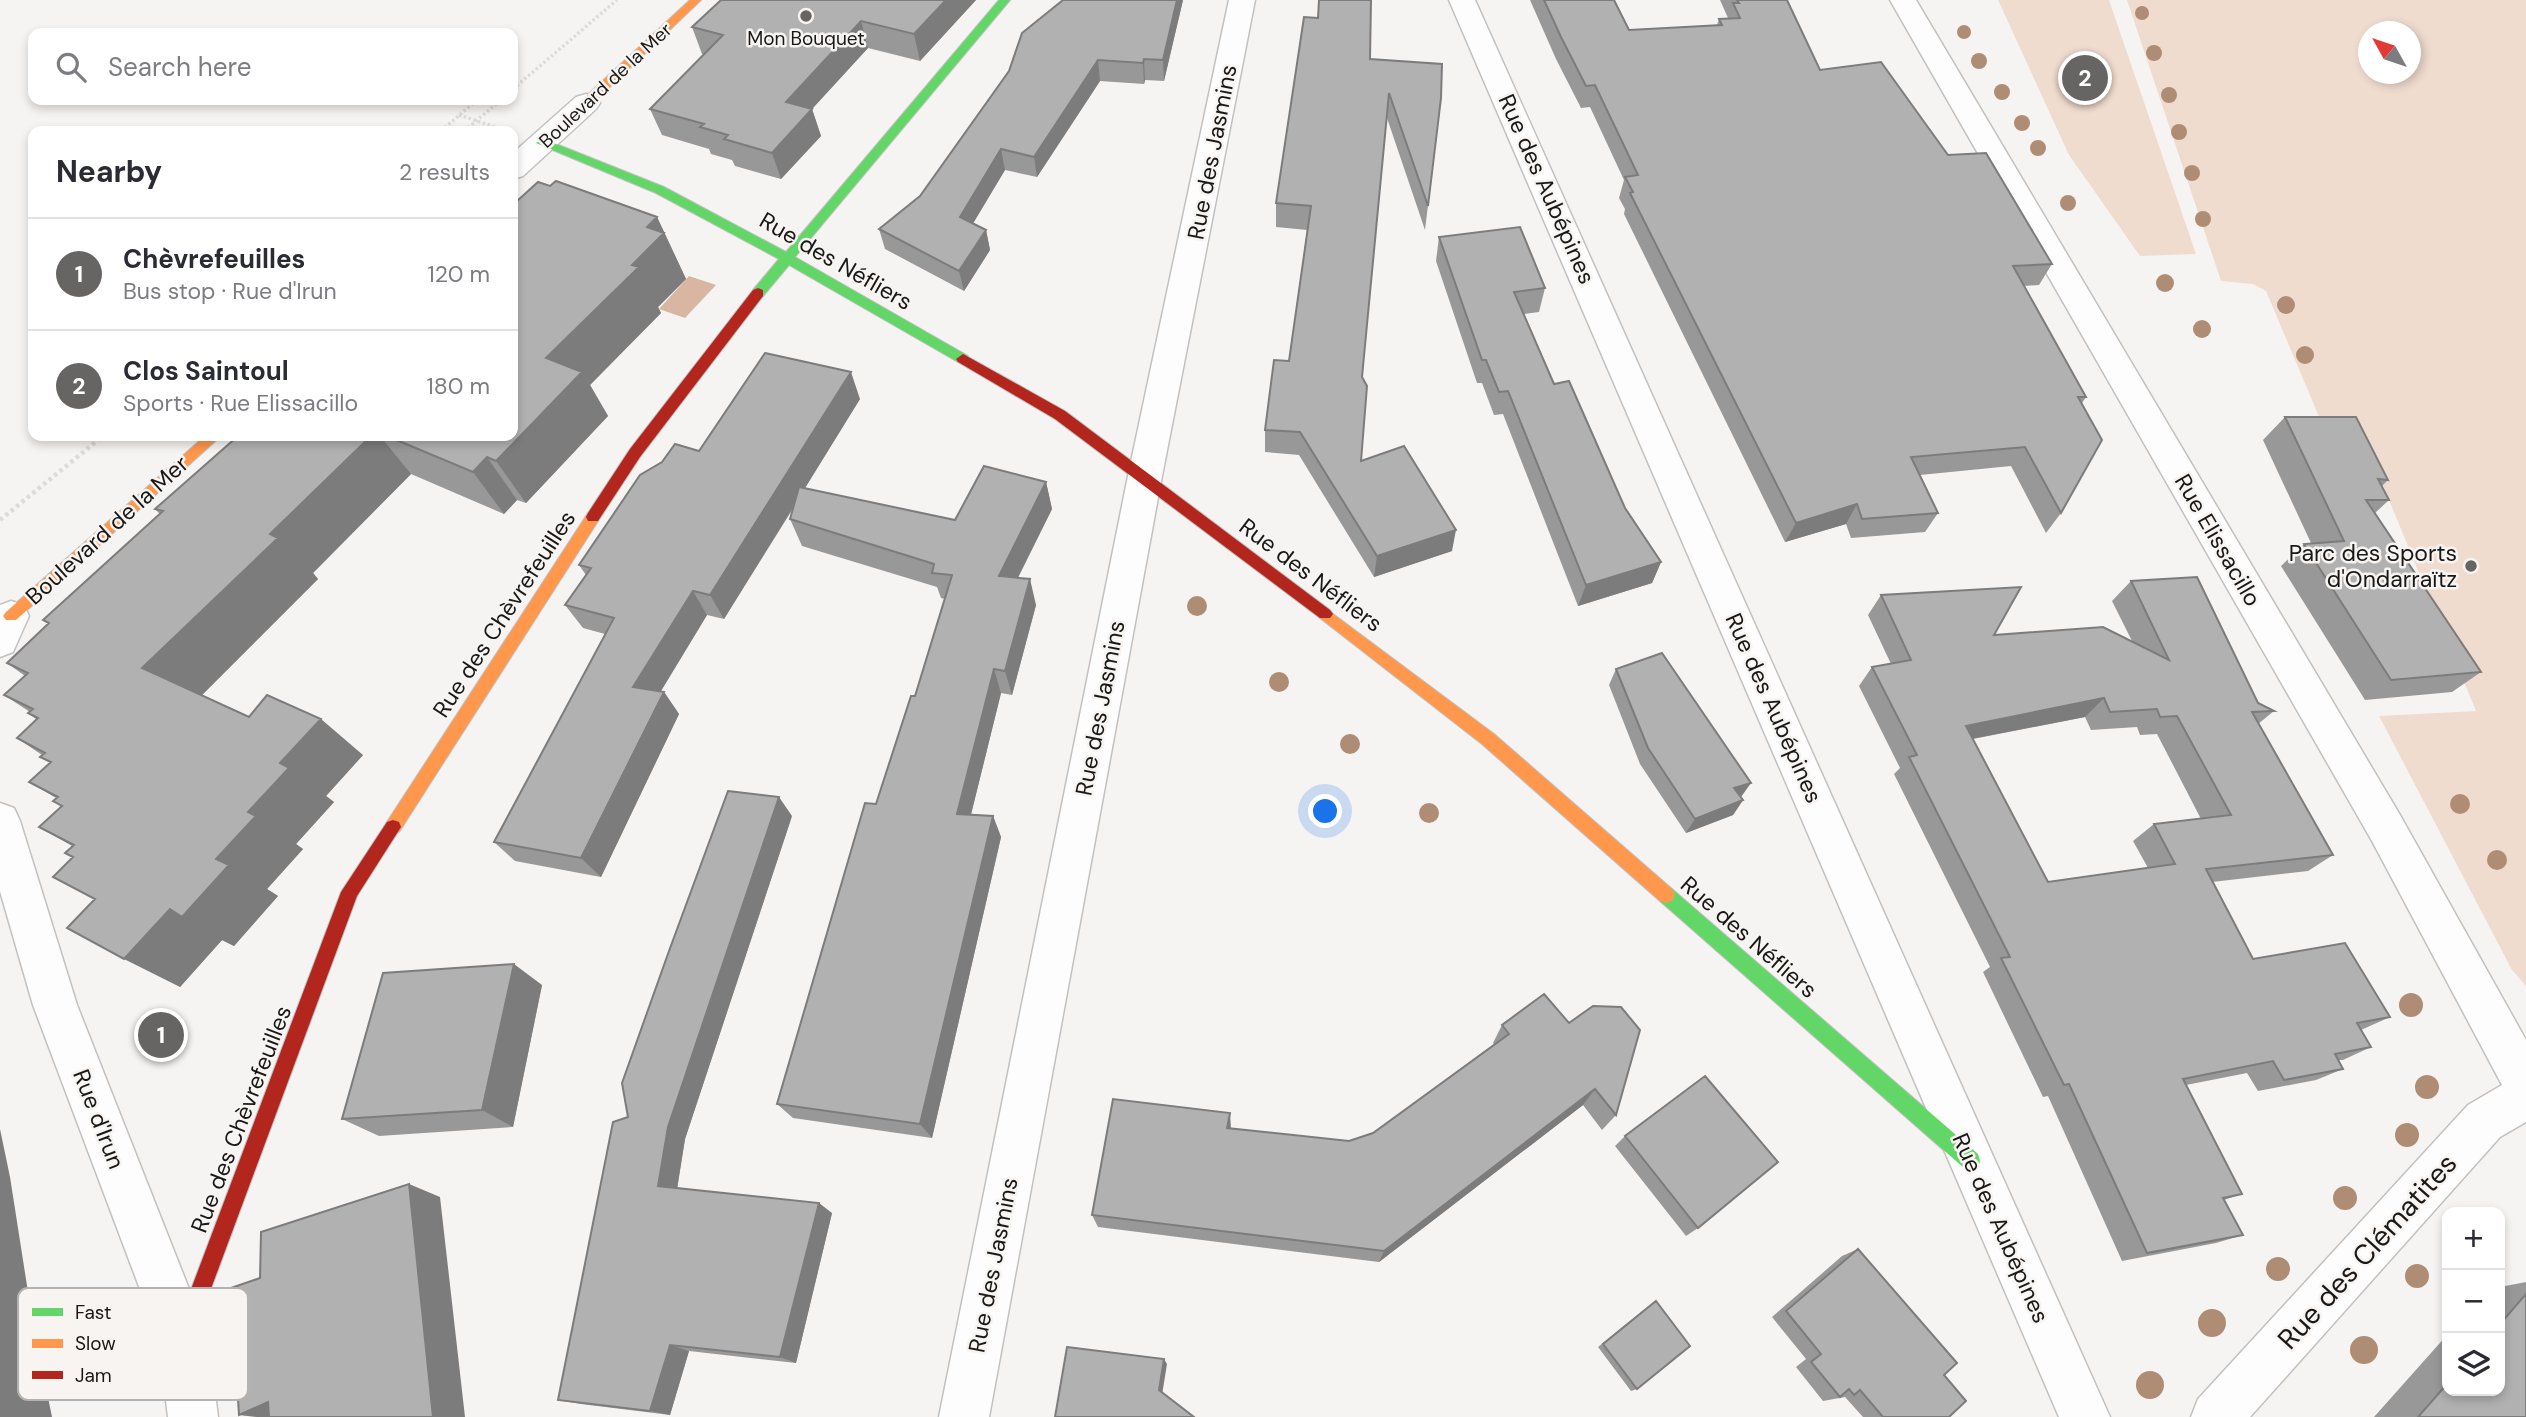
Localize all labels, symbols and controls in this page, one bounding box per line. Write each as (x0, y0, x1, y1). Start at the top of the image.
marker: Mon Bouquet (798, 8, 814, 24)
street label: Boulevard de la Mer (534, 17, 677, 153)
north arrow (2358, 21, 2421, 84)
place label: Mon Bouquet (747, 26, 865, 51)
search box (28, 28, 518, 105)
icon: search (52, 48, 90, 86)
text: Search here (108, 50, 251, 84)
pin: 2 (2062, 52, 2108, 104)
street label: Rue des Jasmins (1180, 62, 1244, 242)
street label: Rue des Aubépines (1492, 89, 1602, 289)
text: Nearby (56, 152, 162, 191)
text: 2 results (399, 157, 490, 187)
street label: Rue des Néfliers (754, 205, 918, 317)
text: Chèvrefeuilles (123, 242, 305, 276)
text: 1 (75, 259, 83, 289)
text: 120 m (427, 259, 490, 289)
text: Bus stop · Rue d'Irun (123, 276, 337, 306)
text: Clos Saintoul (123, 354, 289, 388)
text: 2 (72, 371, 86, 401)
text: 180 m (426, 371, 490, 401)
text: Sports · Rue Elissacillo (123, 388, 358, 418)
street label: Boulevard de la Mer (19, 449, 195, 611)
street label: Rue Elissacillo (2168, 468, 2268, 612)
street label: Rue des Chèvrefeuilles (426, 505, 582, 723)
street label: Rue des Néfliers (1233, 511, 1389, 639)
place label: Parc des Sports d'Ondarraïtz (2289, 538, 2457, 594)
marker: Parc des Sports d'Ondarraïtz (2463, 558, 2479, 574)
street label: Rue des Aubépines (1719, 608, 1829, 808)
street label: Rue des Jasmins (1068, 618, 1132, 798)
your location (1308, 794, 1342, 828)
street label: Rue des Néfliers (1674, 869, 1824, 1005)
street label: Rue des Chèvrefeuilles (184, 1001, 298, 1237)
pin: 1 (138, 1009, 184, 1061)
street label: Rue d'Irun (66, 1065, 132, 1173)
street label: Rue des Aubépines (1946, 1128, 2056, 1328)
street label: Rue des Clématites (2270, 1146, 2465, 1357)
street label: Rue des Jasmins (961, 1175, 1025, 1355)
map controls (2442, 1207, 2505, 1396)
button: + (2442, 1207, 2505, 1270)
button: − (2442, 1270, 2505, 1333)
legend (18, 1288, 248, 1400)
text: Fast (75, 1300, 111, 1325)
text: Slow (75, 1331, 116, 1356)
button: layers (2442, 1333, 2505, 1396)
text: Jam (75, 1363, 112, 1388)

